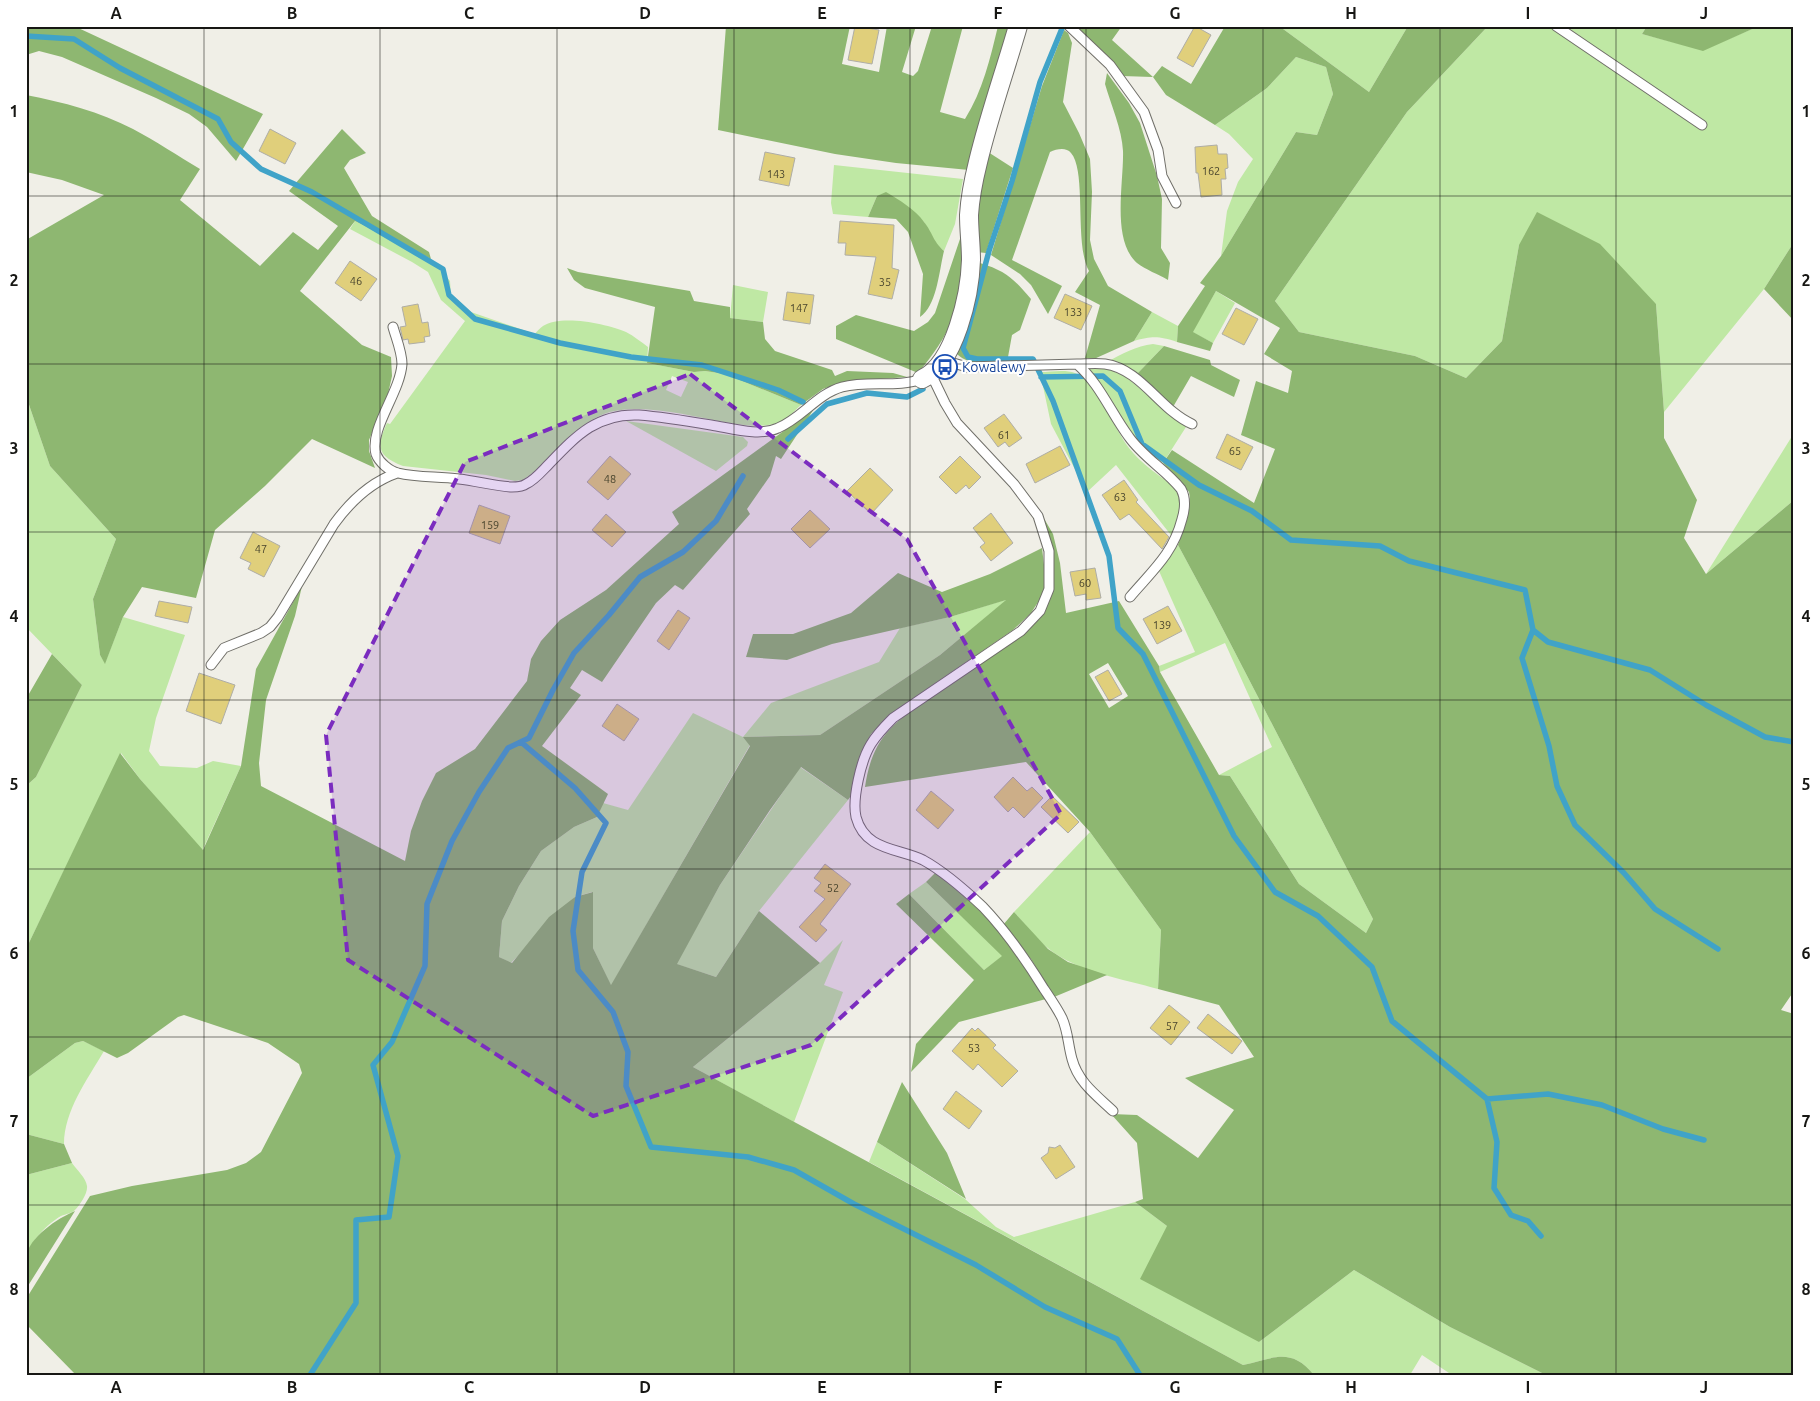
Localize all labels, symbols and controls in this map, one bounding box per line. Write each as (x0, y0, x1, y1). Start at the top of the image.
text: A (110, 4, 122, 22)
text: B (287, 4, 297, 22)
text: C (464, 4, 474, 22)
text: D (639, 4, 651, 22)
text: E (817, 4, 827, 22)
text: F (994, 4, 1003, 22)
text: G (1169, 4, 1181, 22)
text: H (1345, 4, 1357, 22)
text: I (1526, 4, 1530, 22)
text: J (1700, 4, 1708, 22)
text: 1 (9, 102, 19, 120)
text: 1 (1801, 102, 1811, 120)
house number: 162 (1202, 165, 1220, 177)
house number: 143 (767, 168, 785, 180)
text: 2 (9, 271, 19, 289)
text: 2 (1801, 271, 1811, 289)
house number: 46 (350, 275, 362, 287)
house number: 35 (879, 276, 891, 288)
house number: 147 (790, 302, 808, 314)
house number: 133 (1064, 306, 1082, 318)
bus stop icon: Kowalewy (932, 354, 958, 380)
place label: Kowalewy (962, 359, 1026, 375)
house number: 61 (998, 429, 1010, 441)
text: 3 (9, 439, 19, 457)
text: 3 (1801, 439, 1811, 457)
house number: 65 (1229, 445, 1241, 457)
house number: 48 (604, 473, 616, 485)
house number: 63 (1114, 491, 1126, 503)
house number: 159 (481, 519, 499, 531)
house number: 47 (255, 543, 267, 555)
house number: 60 (1079, 577, 1091, 589)
text: 4 (9, 607, 19, 625)
text: 4 (1801, 607, 1811, 625)
house number: 139 (1153, 619, 1171, 631)
text: 5 (9, 775, 19, 793)
text: 5 (1801, 775, 1811, 793)
house number: 52 (827, 882, 839, 894)
text: 6 (9, 944, 19, 962)
text: 6 (1801, 944, 1811, 962)
house number: 57 (1166, 1020, 1178, 1032)
house number: 53 (968, 1042, 980, 1054)
text: 7 (9, 1112, 19, 1130)
text: 7 (1801, 1112, 1811, 1130)
text: 8 (9, 1280, 19, 1298)
text: 8 (1801, 1280, 1811, 1298)
text: A (110, 1378, 122, 1396)
text: B (287, 1378, 297, 1396)
text: C (464, 1378, 474, 1396)
text: D (639, 1378, 651, 1396)
text: E (817, 1378, 827, 1396)
text: F (994, 1378, 1003, 1396)
text: G (1169, 1378, 1181, 1396)
text: H (1345, 1378, 1357, 1396)
text: I (1526, 1378, 1530, 1396)
text: J (1700, 1378, 1708, 1396)

